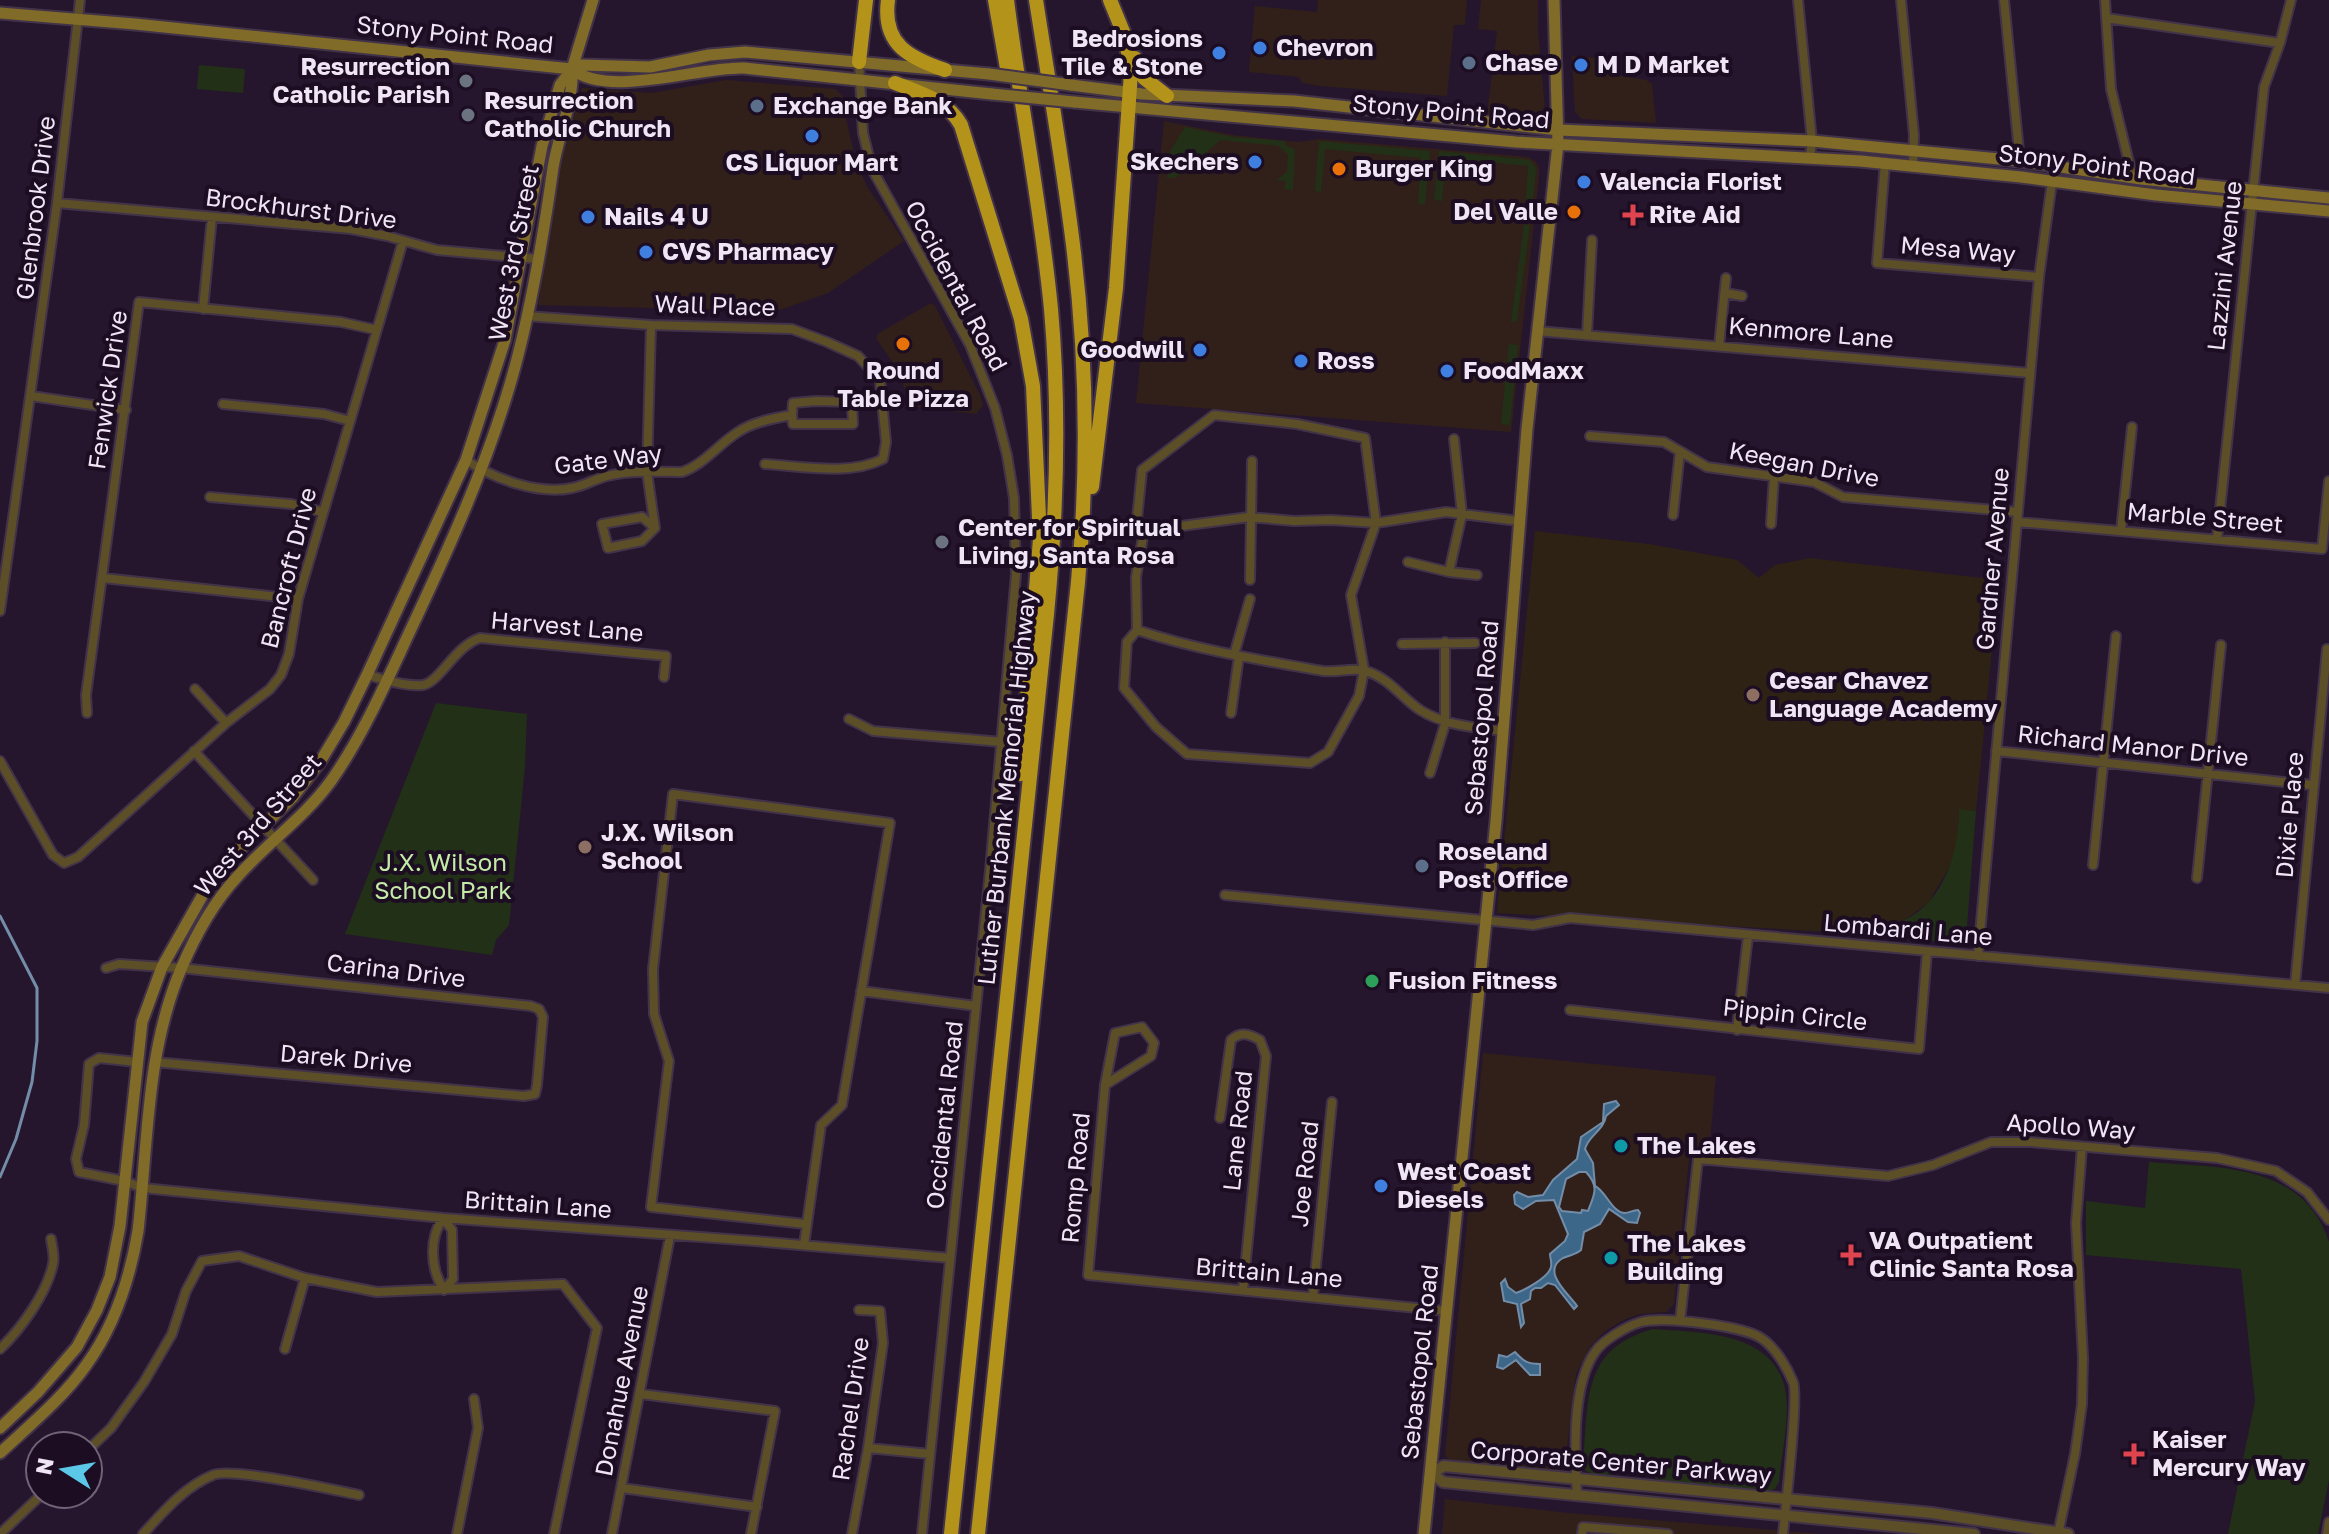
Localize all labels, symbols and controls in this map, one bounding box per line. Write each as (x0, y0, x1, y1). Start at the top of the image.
street label: Stony Point Road (355, 9, 555, 58)
place label: Bedrosions Tile & Stone (1061, 23, 1203, 80)
place label: Chevron (1276, 32, 1374, 61)
marker: Chevron (1251, 39, 1269, 57)
marker: Bedrosions Tile & Stone (1210, 44, 1228, 62)
place label: Chase (1485, 47, 1558, 76)
place label: M D Market (1597, 49, 1729, 78)
place label: Resurrection Catholic Parish (273, 51, 450, 108)
marker: Chase (1460, 54, 1478, 72)
marker: M D Market (1572, 56, 1590, 74)
marker: Resurrection Catholic Parish (457, 72, 475, 90)
place label: Resurrection Catholic Church (484, 85, 671, 142)
street label: Stony Point Road (1351, 87, 1551, 134)
place label: Exchange Bank (773, 90, 952, 119)
marker: Exchange Bank (748, 97, 766, 115)
marker: Resurrection Catholic Church (459, 106, 477, 124)
street label: Glenbrook Drive (9, 114, 60, 301)
marker: CS Liquor Mart (803, 127, 821, 145)
street label: Stony Point Road (1997, 137, 2197, 190)
place label: Skechers (1130, 146, 1239, 175)
place label: CS Liquor Mart (726, 147, 898, 176)
marker: Skechers (1246, 153, 1264, 171)
place label: Burger King (1355, 153, 1493, 182)
marker: Burger King (1330, 160, 1348, 178)
street label: West 3rd Street (481, 162, 544, 343)
place label: Valencia Florist (1600, 166, 1782, 195)
marker: Valencia Florist (1575, 173, 1593, 191)
street label: Lazzini Avenue (2200, 180, 2247, 352)
street label: Brockhurst Drive (204, 181, 399, 234)
street label: Occidental Road (900, 195, 1015, 376)
place label: Del Valle (1453, 196, 1558, 225)
place label: Rite Aid (1649, 199, 1740, 228)
place label: Nails 4 U (604, 201, 709, 230)
marker: Del Valle (1565, 203, 1583, 221)
marker: Rite Aid (1624, 206, 1642, 224)
marker: Nails 4 U (579, 208, 597, 226)
street label: Mesa Way (1899, 229, 2017, 268)
place label: CVS Pharmacy (662, 236, 835, 265)
marker: CVS Pharmacy (637, 243, 655, 261)
street label: Wall Place (654, 288, 776, 321)
street label: Fenwick Drive (81, 308, 132, 471)
street label: Kenmore Lane (1727, 310, 1895, 353)
place label: Goodwill (1080, 334, 1184, 363)
marker: Round Table Pizza (894, 335, 912, 353)
marker: Goodwill (1191, 341, 1209, 359)
place label: Ross (1317, 345, 1375, 374)
marker: Ross (1292, 352, 1310, 370)
place label: Round Table Pizza (837, 355, 969, 412)
place label: FoodMaxx (1463, 355, 1584, 384)
marker: FoodMaxx (1438, 362, 1456, 380)
street label: Keegan Drive (1727, 435, 1882, 492)
street label: Gate Way (552, 438, 663, 480)
street label: Gardner Avenue (1969, 466, 2014, 651)
street label: Bancroft Drive (254, 484, 322, 651)
street label: Marble Street (2126, 495, 2284, 538)
place label: Center for Spiritual Living, Santa Rosa (958, 512, 1180, 569)
marker: Center for Spiritual Living, Santa Rosa (933, 533, 951, 551)
street label: Luther Burbank Memorial Highway (970, 589, 1041, 987)
street label: Harvest Lane (490, 604, 645, 647)
street label: Sebastopol Road (1458, 619, 1503, 817)
place label: Cesar Chavez Language Academy (1769, 665, 1998, 722)
marker: Cesar Chavez Language Academy (1744, 686, 1762, 704)
street label: Richard Manor Drive (2016, 718, 2250, 771)
street label: West 3rd Street (187, 747, 327, 901)
street label: Dixie Place (2269, 750, 2308, 879)
place label: J.X. Wilson School (601, 817, 734, 874)
place label: Roseland Post Office (1438, 836, 1568, 893)
marker: J.X. Wilson School (576, 838, 594, 856)
park label: J.X. Wilson School Park (374, 847, 512, 904)
marker: Roseland Post Office (1413, 857, 1431, 875)
street label: Lombardi Lane (1822, 907, 1994, 950)
street label: Carina Drive (325, 947, 467, 992)
place label: Fusion Fitness (1388, 965, 1558, 994)
marker: Fusion Fitness (1363, 972, 1381, 990)
street label: Pippin Circle (1721, 991, 1869, 1036)
street label: Occidental Road (919, 1019, 968, 1210)
street label: Darek Drive (279, 1037, 413, 1078)
street label: Lane Road (1216, 1069, 1257, 1193)
street label: Apollo Way (2006, 1107, 2137, 1144)
street label: Romp Road (1054, 1111, 1095, 1245)
street label: Joe Road (1284, 1119, 1323, 1228)
place label: The Lakes (1637, 1130, 1756, 1159)
marker: The Lakes (1612, 1137, 1630, 1155)
place label: West Coast Diesels (1397, 1156, 1531, 1213)
marker: West Coast Diesels (1372, 1177, 1390, 1195)
street label: Brittain Lane (463, 1184, 613, 1223)
place label: VA Outpatient Clinic Santa Rosa (1869, 1225, 2074, 1282)
place label: The Lakes Building (1627, 1228, 1746, 1285)
marker: VA Outpatient Clinic Santa Rosa (1840, 1244, 1862, 1266)
marker: The Lakes Building (1602, 1249, 1620, 1267)
street label: Brittain Lane (1194, 1251, 1344, 1292)
street label: Sebastopol Road (1394, 1263, 1443, 1461)
street label: Donahue Avenue (588, 1283, 653, 1478)
street label: Rachel Drive (825, 1335, 874, 1482)
place label: Kaiser Mercury Way (2152, 1424, 2306, 1481)
north arrow (24, 1430, 104, 1510)
street label: Corporate Center Parkway (1469, 1434, 1773, 1489)
marker: Kaiser Mercury Way (2123, 1443, 2145, 1465)
text: N (29, 1455, 59, 1477)

